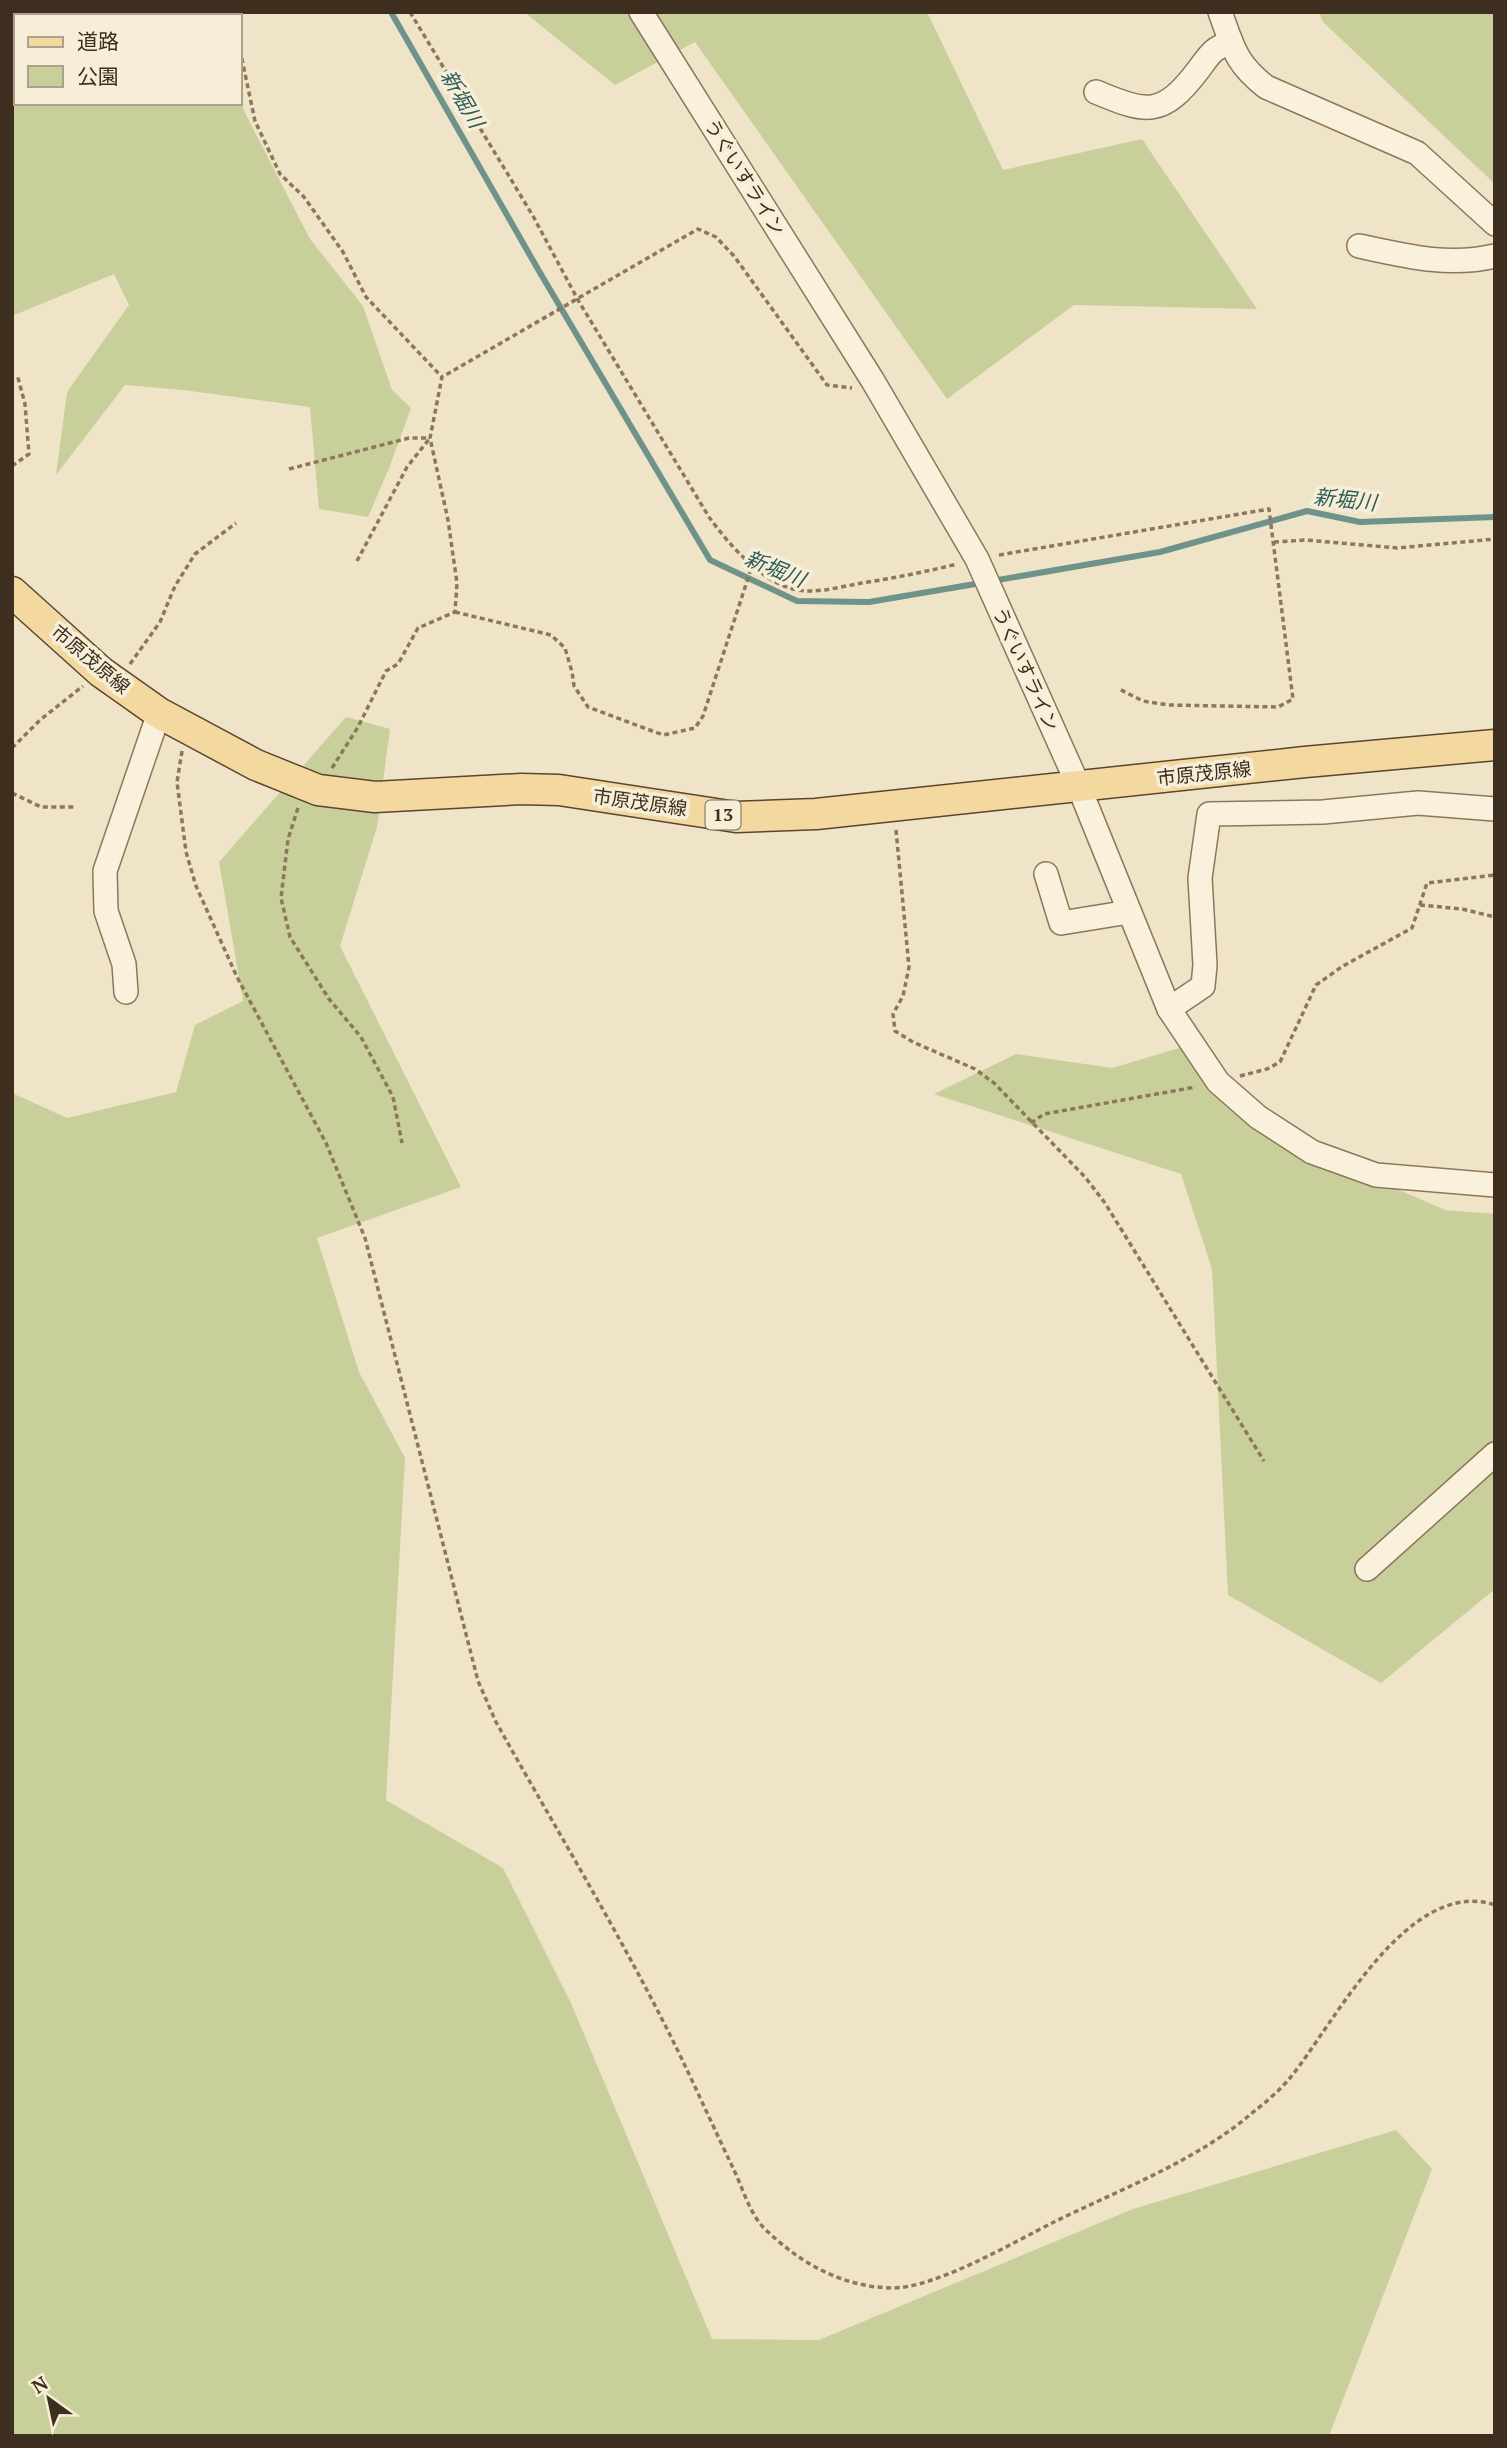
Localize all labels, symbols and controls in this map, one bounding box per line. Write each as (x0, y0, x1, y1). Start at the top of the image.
legend (14, 14, 242, 105)
text: 道路 (77, 27, 119, 55)
text: 公園 (77, 62, 119, 90)
water label: 新堀川 (435, 64, 492, 135)
street label: うぐいすライン (700, 114, 791, 240)
water label: 新堀川 (1312, 482, 1380, 516)
water label: 新堀川 (741, 543, 812, 594)
street label: うぐいすライン (988, 603, 1065, 735)
street label: 市原茂原線 (47, 619, 136, 699)
street label: 市原茂原線 (1155, 755, 1253, 790)
street label: 市原茂原線 (591, 783, 689, 820)
road number: 13 (706, 800, 740, 830)
north arrow (14, 2364, 84, 2434)
text: N (27, 2370, 53, 2399)

